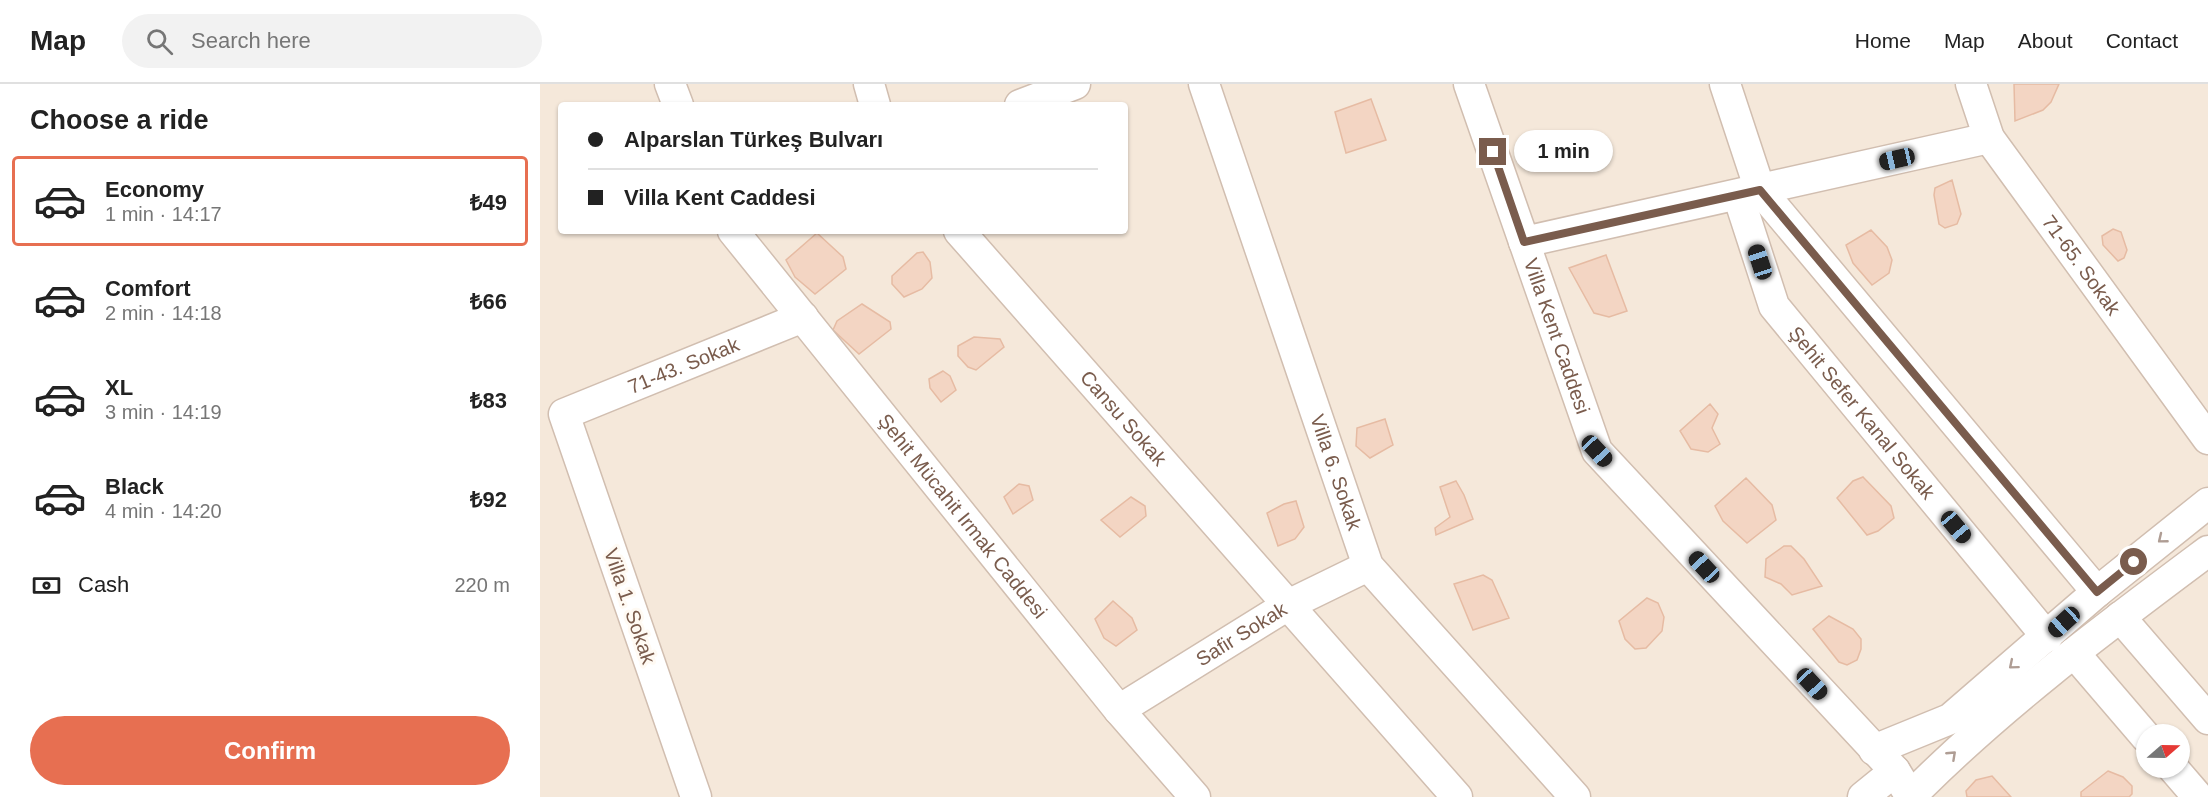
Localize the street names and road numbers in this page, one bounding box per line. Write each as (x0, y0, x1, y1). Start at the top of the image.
street label: 71-65. Sokak (2038, 211, 2126, 320)
street label: Villa Kent Caddesi (1520, 255, 1594, 417)
street label: Şehit Sefer Kanal Sokak (1785, 322, 1940, 504)
street label: 71-43. Sokak (625, 333, 743, 398)
street label: Cansu Sokak (1076, 366, 1172, 471)
street label: Şehit Mücahit Irmak Caddesi (874, 409, 1051, 622)
street label: Villa 6. Sokak (1306, 411, 1366, 534)
street label: Villa 1. Sokak (600, 545, 660, 668)
street label: Safir Sokak (1192, 597, 1291, 670)

